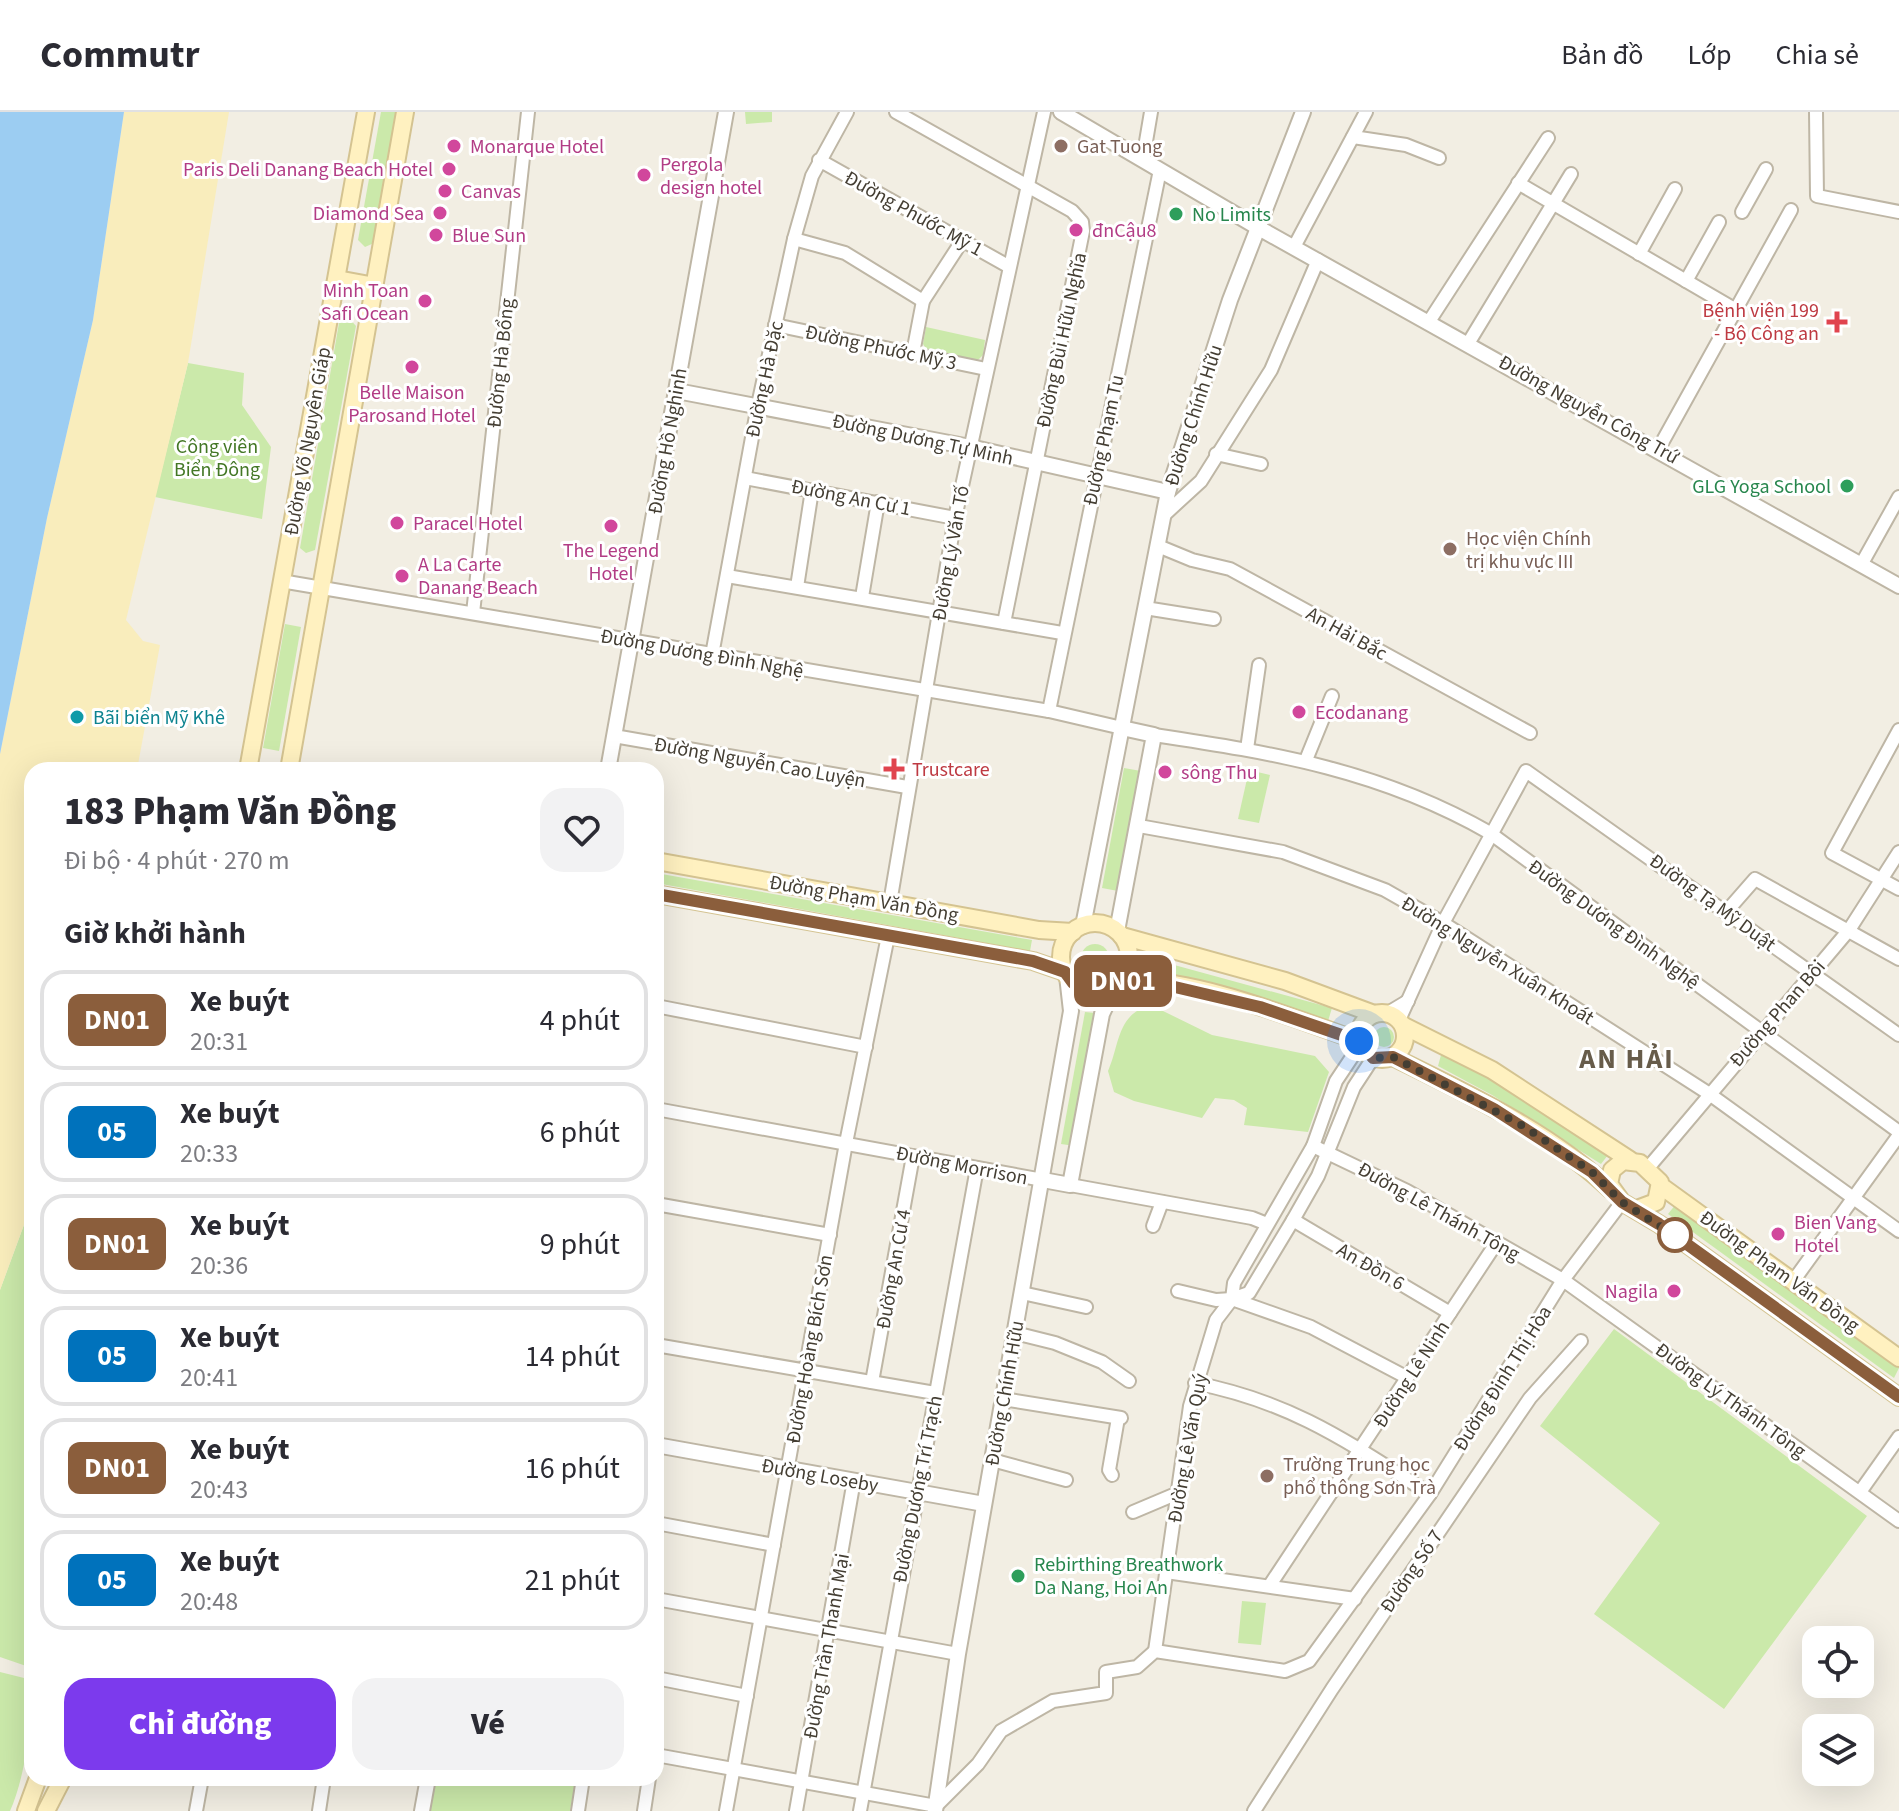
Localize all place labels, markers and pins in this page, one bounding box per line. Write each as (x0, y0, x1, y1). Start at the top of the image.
place label: Monarque Hotel (470, 133, 604, 161)
place label: Gat Tuong (1077, 133, 1162, 161)
marker: Monarque Hotel (445, 137, 463, 155)
marker: Gat Tuong (1052, 137, 1070, 155)
place label: Pergola design hotel (660, 151, 762, 202)
place label: Paris Deli Danang Beach Hotel (183, 156, 433, 184)
marker: Paris Deli Danang Beach Hotel (440, 160, 458, 178)
marker: Pergola design hotel (635, 166, 653, 184)
place label: Canvas (461, 178, 521, 206)
marker: Canvas (436, 182, 454, 200)
place label: Diamond Sea (313, 200, 424, 228)
place label: No Limits (1192, 201, 1271, 229)
marker: Diamond Sea (431, 204, 449, 222)
marker: No Limits (1167, 205, 1185, 223)
place label: đnCậu8 (1092, 217, 1157, 245)
marker: đnCậu8 (1067, 221, 1085, 239)
place label: Blue Sun (452, 222, 526, 250)
marker: Blue Sun (427, 226, 445, 244)
place label: Minh Toan Safi Ocean (321, 277, 409, 328)
marker: Minh Toan Safi Ocean (416, 292, 434, 310)
place label: Bệnh viện 199 - Bộ Công an (1703, 297, 1819, 348)
marker: Bệnh viện 199 - Bộ Công an (1826, 311, 1848, 333)
marker: Belle Maison Parosand Hotel (403, 358, 421, 376)
place label: Belle Maison Parosand Hotel (348, 379, 476, 430)
place label: GLG Yoga School (1692, 473, 1831, 501)
marker: GLG Yoga School (1838, 477, 1856, 495)
place label: Paracel Hotel (413, 510, 523, 538)
marker: Paracel Hotel (388, 514, 406, 532)
marker: The Legend Hotel (602, 517, 620, 535)
place label: Học viện Chính trị khu vực III (1466, 525, 1591, 576)
place label: The Legend Hotel (563, 537, 659, 588)
marker: Học viện Chính trị khu vực III (1441, 540, 1459, 558)
place label: A La Carte Danang Beach (418, 551, 538, 602)
marker: A La Carte Danang Beach (393, 567, 411, 585)
place label: Ecodanang (1315, 699, 1408, 727)
marker: Ecodanang (1290, 703, 1308, 721)
place label: Bãi biển Mỹ Khê (93, 704, 225, 732)
marker: Bãi biển Mỹ Khê (68, 708, 86, 726)
place label: Trustcare (912, 756, 990, 784)
marker: Trustcare (883, 758, 905, 780)
place label: sông Thu (1181, 759, 1258, 787)
marker: sông Thu (1156, 763, 1174, 781)
place label: Bien Vang Hotel (1794, 1209, 1877, 1260)
unlabelled marker (1658, 1218, 1692, 1252)
marker: Bien Vang Hotel (1769, 1225, 1787, 1243)
place label: Nagila (1605, 1278, 1658, 1306)
marker: Nagila (1665, 1282, 1683, 1300)
place label: Trường Trung học phổ thông Sơn Trà (1283, 1451, 1436, 1502)
marker: Trường Trung học phổ thông Sơn Trà (1258, 1467, 1276, 1485)
place label: Rebirthing Breathwork Da Nang, Hoi An (1034, 1551, 1223, 1602)
marker: Rebirthing Breathwork Da Nang, Hoi An (1009, 1567, 1027, 1585)

